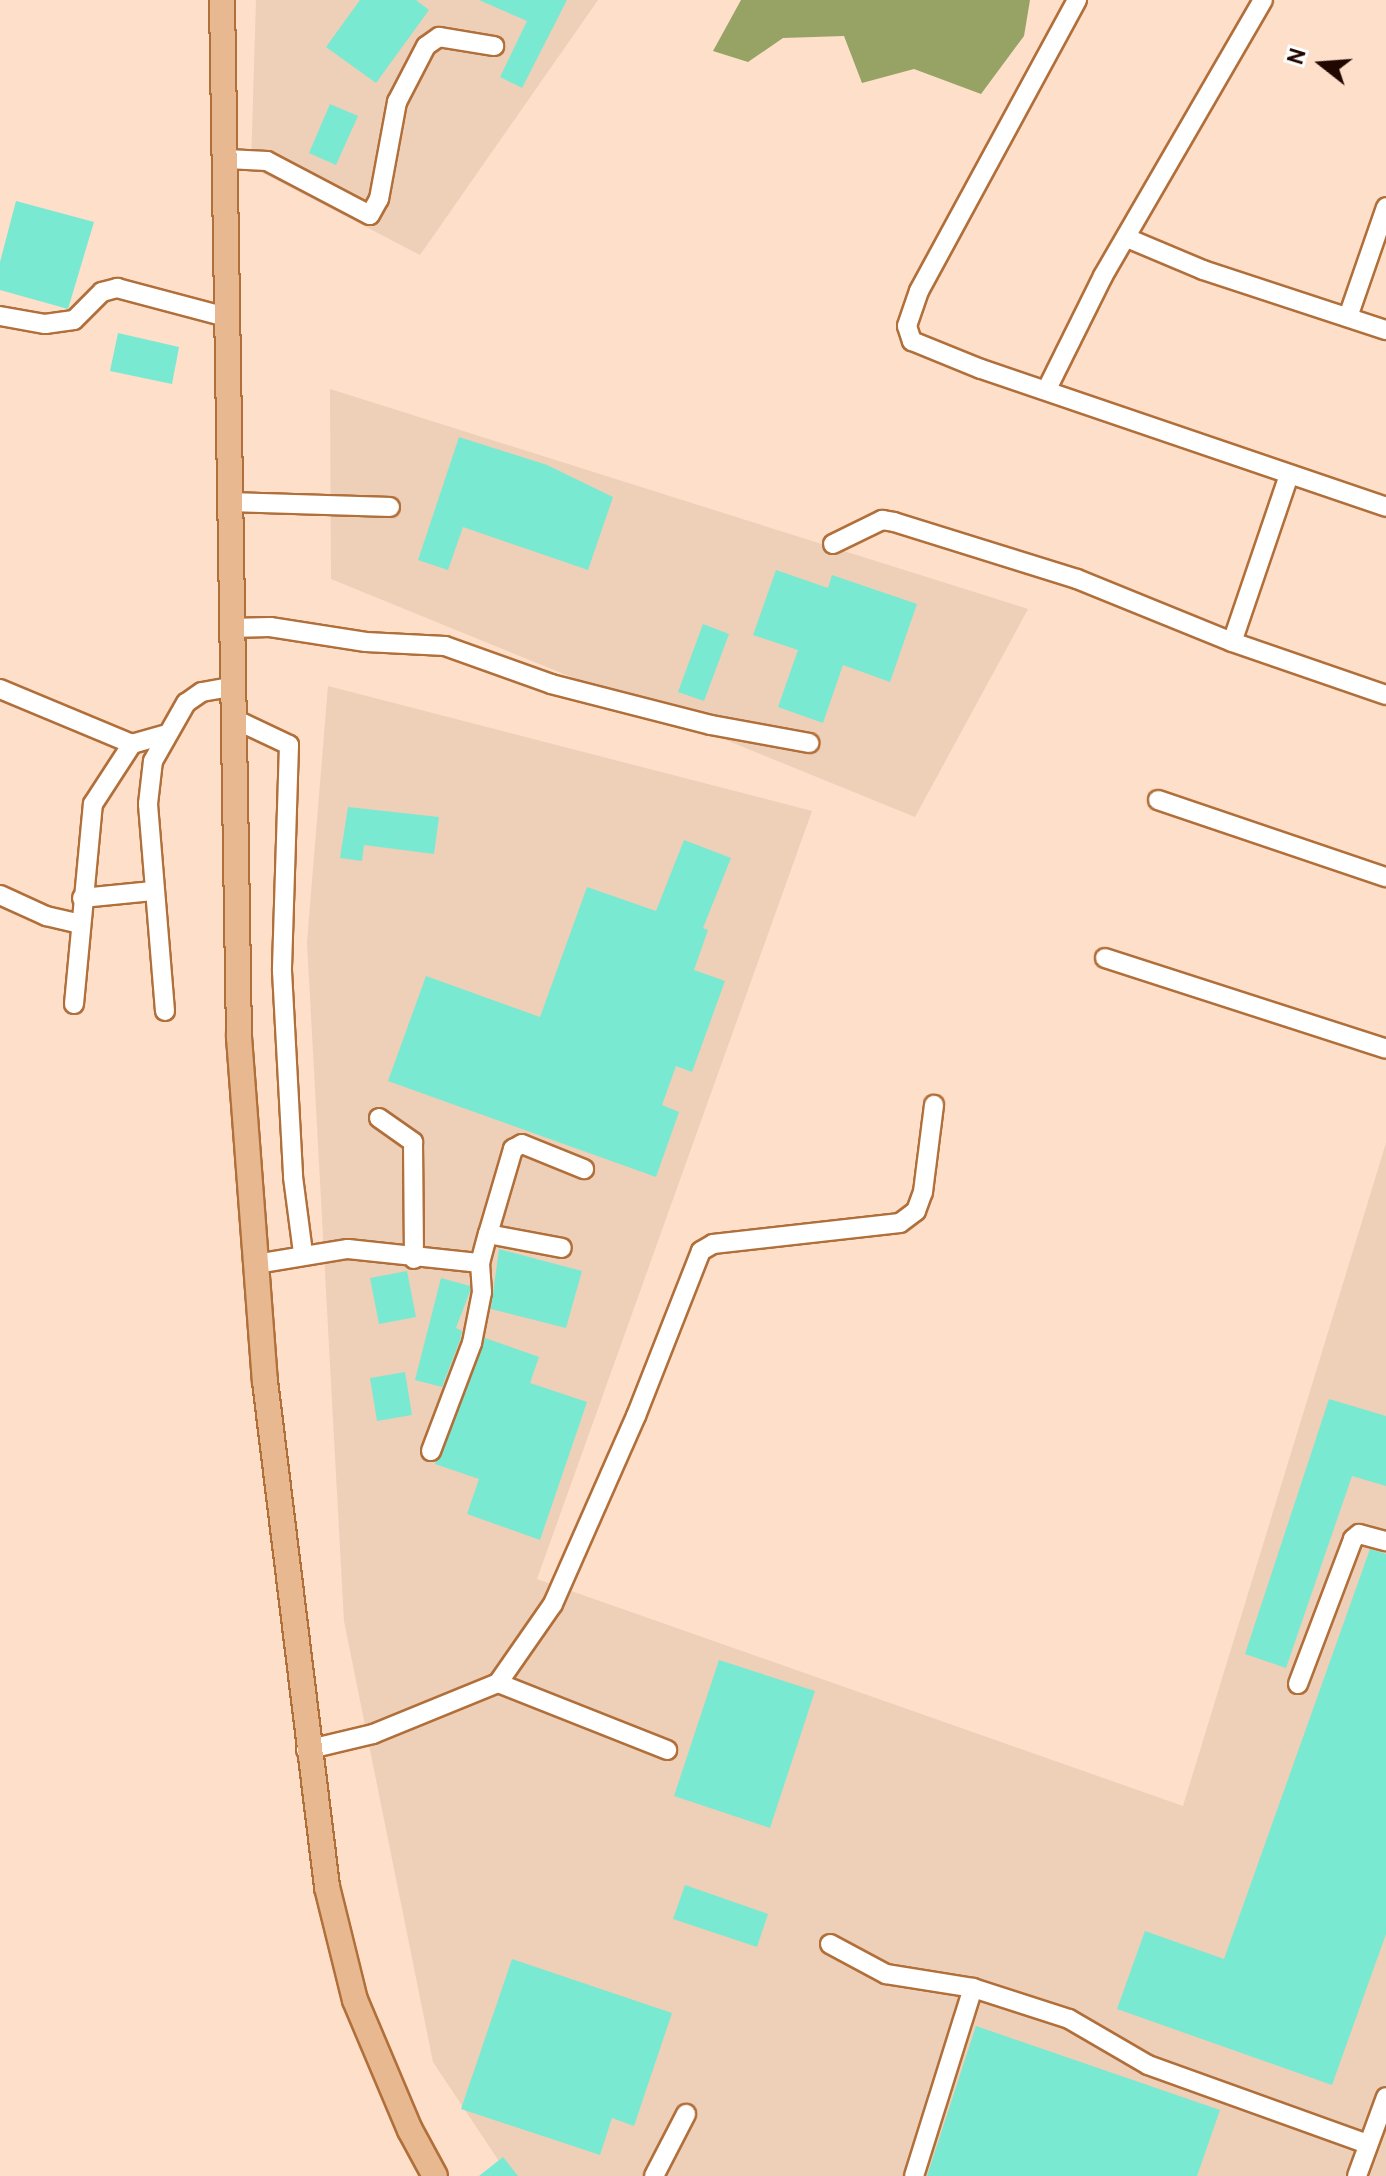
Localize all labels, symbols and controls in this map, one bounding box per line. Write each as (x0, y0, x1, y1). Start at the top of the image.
north arrow (1282, 24, 1362, 104)
text: N (1283, 45, 1314, 68)

